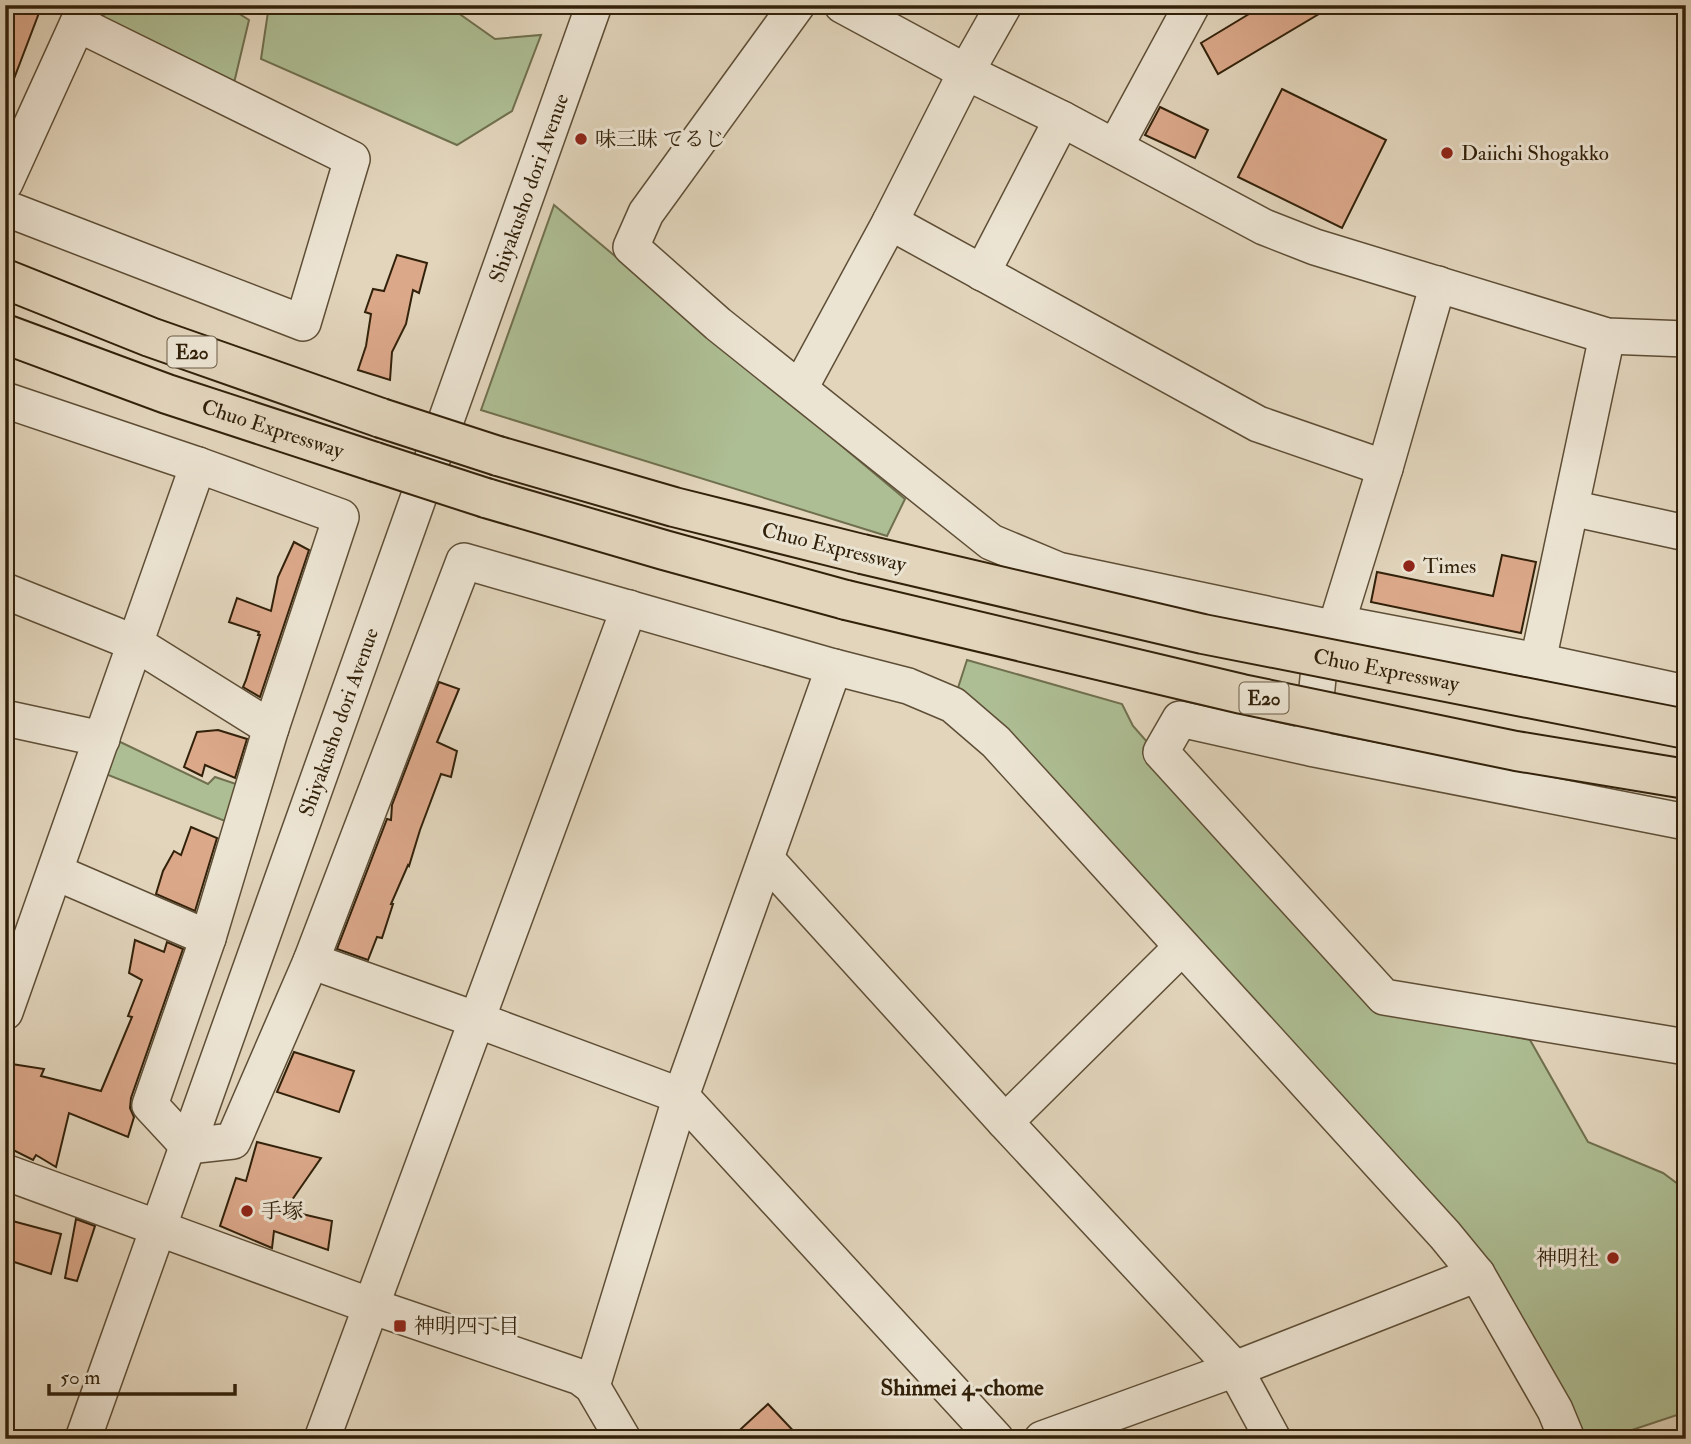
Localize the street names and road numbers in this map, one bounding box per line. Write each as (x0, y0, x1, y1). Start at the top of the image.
street label: Shiyakusho dori Avenue (483, 90, 575, 286)
road number: E20 (168, 336, 216, 368)
street label: Chuo Expressway (198, 393, 348, 465)
street label: Chuo Expressway (759, 516, 910, 579)
street label: Shiyakusho dori Avenue (293, 624, 385, 820)
street label: Chuo Expressway (1311, 643, 1462, 698)
road number: E20 (1240, 682, 1288, 713)

